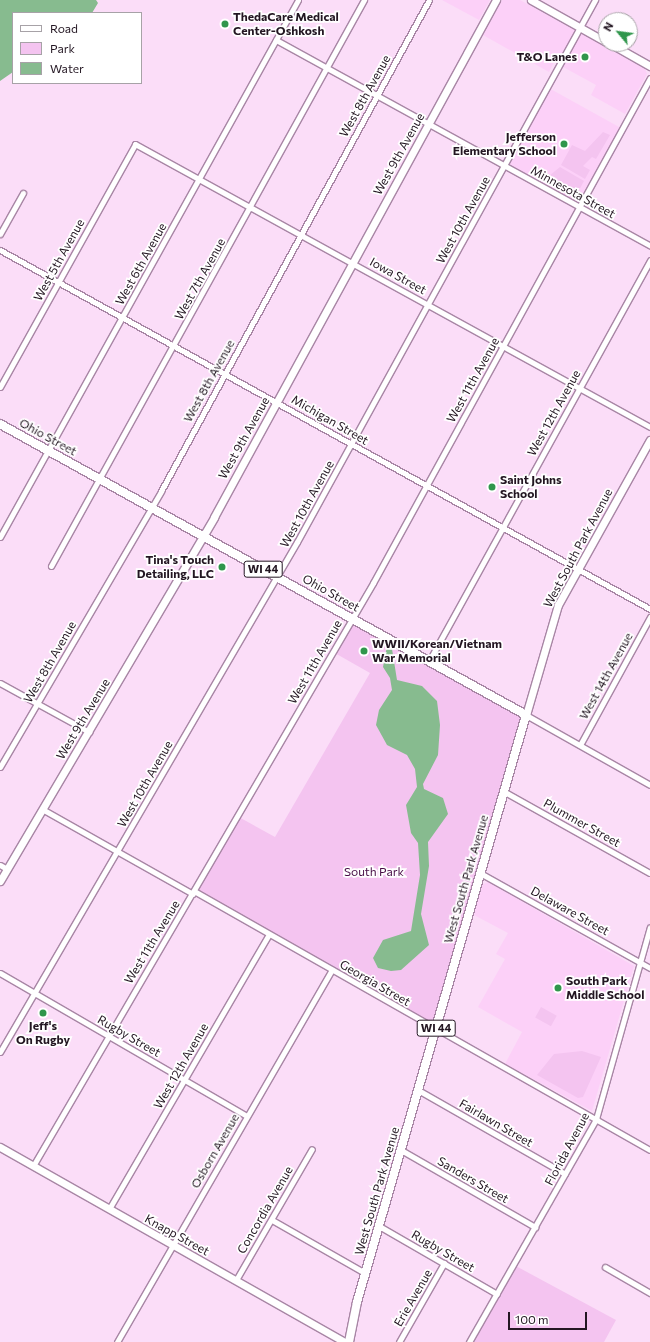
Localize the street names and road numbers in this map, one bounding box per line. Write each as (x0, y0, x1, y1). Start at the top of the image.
street label: West 8th Avenue (336, 52, 394, 140)
street label: West 9th Avenue (370, 110, 428, 198)
street label: Minnesota Street (528, 163, 618, 221)
street label: West 10th Avenue (433, 174, 493, 266)
street label: West 5th Avenue (31, 217, 87, 303)
street label: West 6th Avenue (112, 220, 170, 308)
street label: West 7th Avenue (172, 236, 228, 322)
street label: Iowa Street (367, 255, 429, 297)
street label: West 11th Avenue (444, 335, 502, 425)
street label: West 8th Avenue (180, 337, 238, 425)
street label: West 12th Avenue (524, 367, 584, 459)
street label: Michigan Street (289, 392, 371, 448)
street label: West 9th Avenue (215, 394, 273, 482)
street label: Ohio Street (17, 415, 79, 459)
street label: West 10th Avenue (277, 458, 337, 550)
street label: West South Park Avenue (540, 486, 616, 610)
road number: WI 44 (243, 560, 283, 578)
street label: Ohio Street (300, 571, 362, 615)
street label: West 11th Avenue (285, 617, 345, 707)
street label: West 8th Avenue (21, 619, 79, 705)
street label: West 14th Avenue (576, 630, 636, 722)
street label: West 9th Avenue (53, 676, 113, 762)
street label: West 10th Avenue (114, 738, 176, 830)
street label: Plummer Street (541, 796, 623, 850)
street label: West South Park Avenue (441, 813, 491, 945)
street label: Delaware Street (528, 884, 612, 938)
street label: West 11th Avenue (121, 898, 183, 986)
street label: Georgia Street (337, 957, 413, 1009)
street label: Rugby Street (95, 1012, 163, 1060)
road number: WI 44 (416, 1019, 456, 1037)
street label: West 12th Avenue (151, 1021, 211, 1111)
street label: Fairlawn Street (457, 1096, 535, 1150)
street label: Florida Avenue (542, 1110, 592, 1188)
street label: Osborn Avenue (188, 1111, 242, 1191)
street label: West South Park Avenue (352, 1125, 402, 1257)
street label: Sanders Street (435, 1154, 511, 1206)
street label: Concordia Avenue (234, 1164, 296, 1256)
street label: Knapp Street (142, 1211, 212, 1259)
street label: Rugby Street (409, 1227, 477, 1275)
street label: Erie Avenue (391, 1267, 435, 1329)

